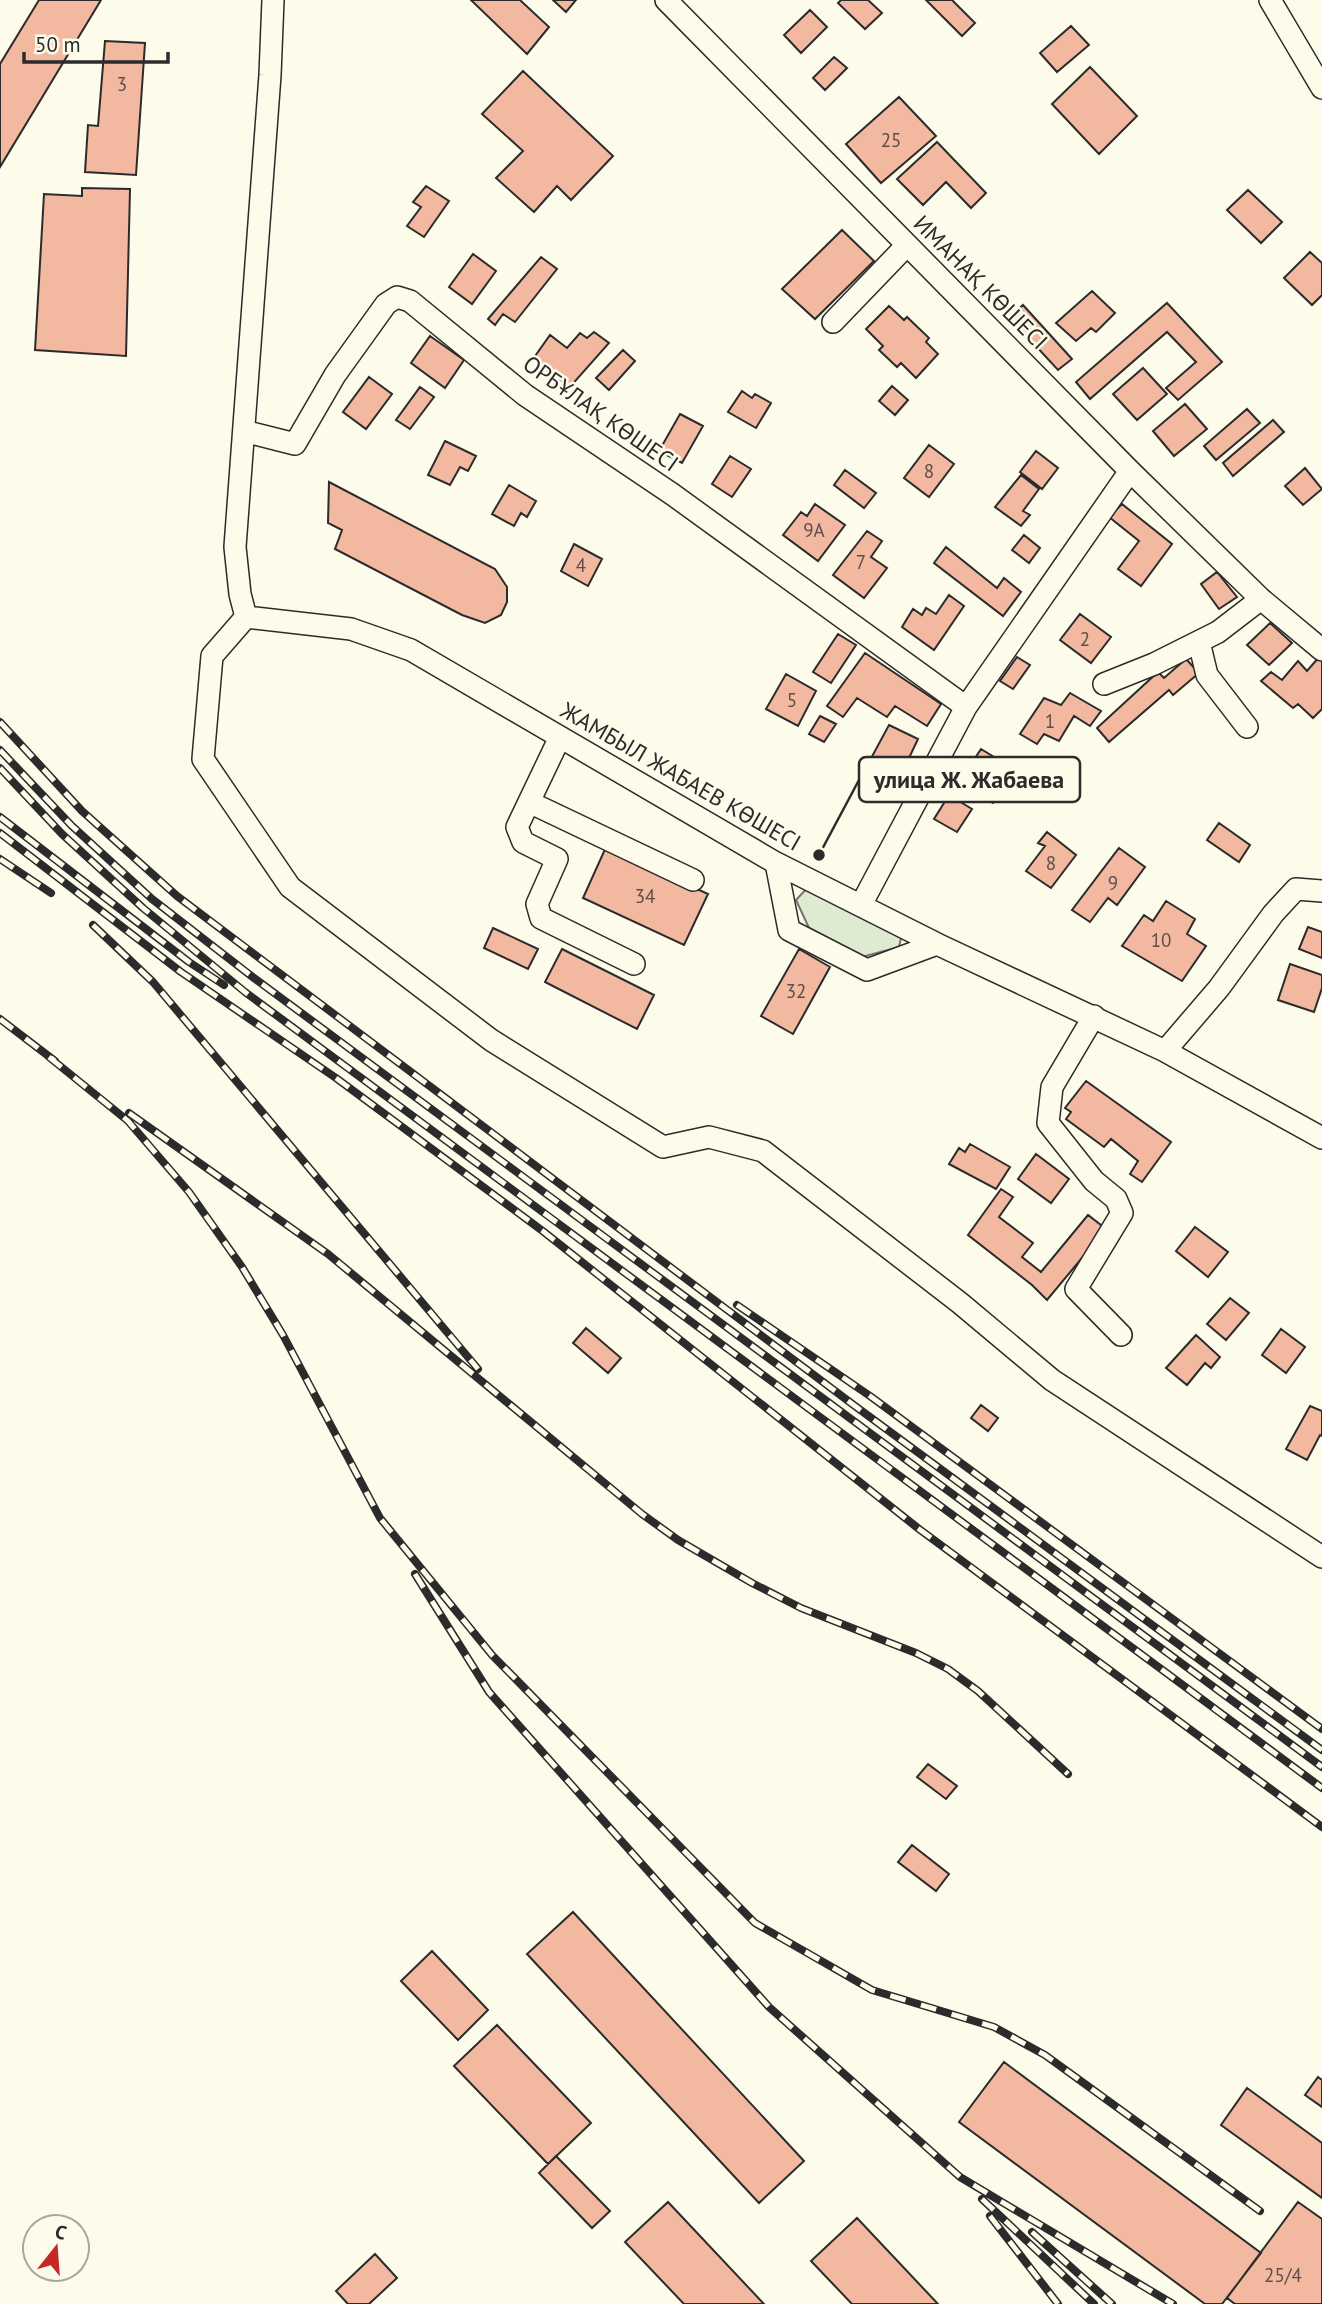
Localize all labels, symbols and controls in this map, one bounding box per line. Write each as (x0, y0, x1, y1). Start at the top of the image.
scale bar (24, 21, 168, 65)
text: 50 m (35, 31, 81, 58)
house number: 3 (117, 72, 127, 96)
house number: 25 (881, 128, 901, 152)
street label: ИМАНАҚ КӨШЕСІ (908, 209, 1054, 355)
street label: ОРБҰЛАҚ КӨШЕСІ (518, 349, 684, 477)
house number: 8 (924, 459, 934, 483)
house number: 9А (803, 518, 825, 542)
house number: 7 (856, 550, 866, 574)
house number: 4 (576, 553, 586, 577)
house number: 2 (1080, 627, 1090, 651)
house number: 5 (787, 688, 797, 712)
street label: ЖАМБЫЛ ЖАБАЕВ КӨШЕСІ (555, 695, 806, 857)
house number: 1 (1045, 709, 1055, 733)
callout: улица Ж. Жабаева (859, 757, 1080, 802)
text: улица Ж. Жабаева (873, 764, 1064, 795)
house number: 8 (1046, 851, 1056, 875)
house number: 9 (1108, 871, 1118, 895)
house number: 34 (635, 884, 655, 908)
house number: 10 (1151, 928, 1171, 952)
house number: 32 (786, 979, 806, 1003)
north arrow (21, 2213, 91, 2283)
text: С (52, 2219, 70, 2245)
house number: 25/4 (1264, 2263, 1302, 2287)

